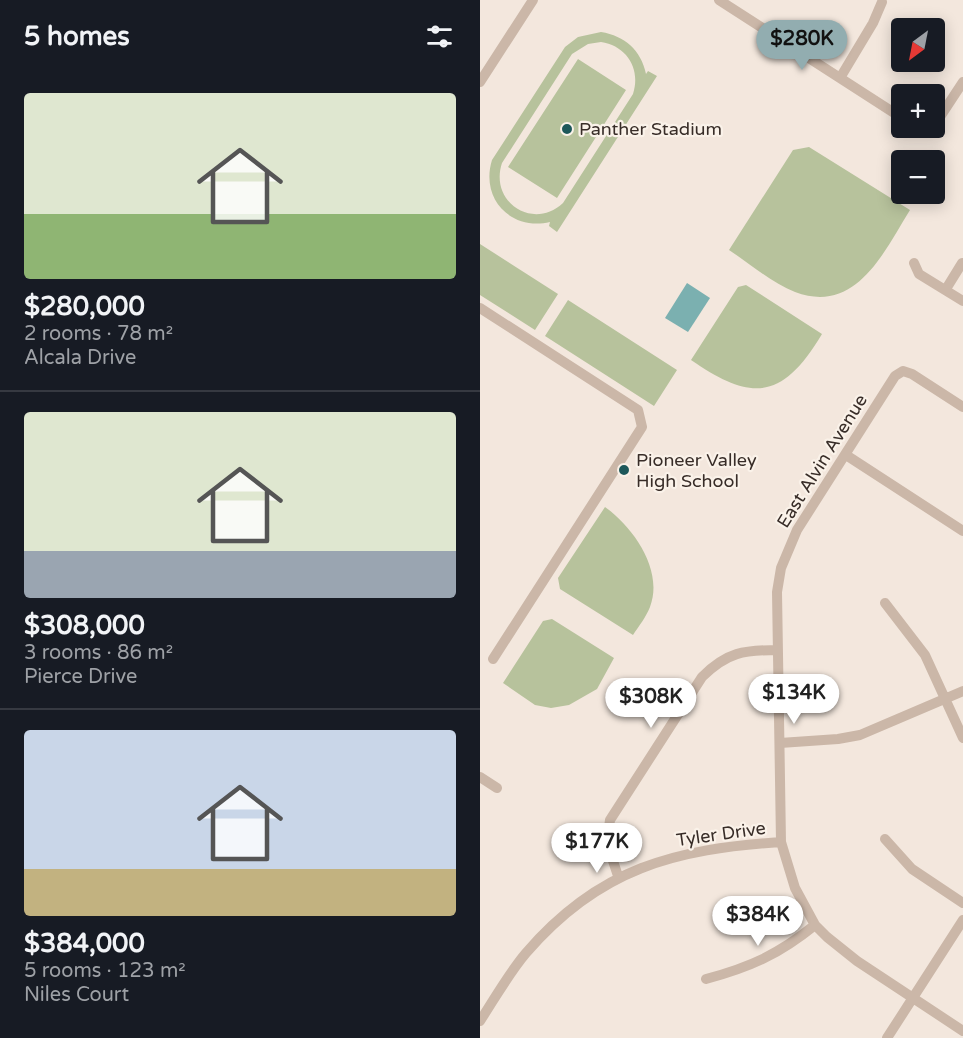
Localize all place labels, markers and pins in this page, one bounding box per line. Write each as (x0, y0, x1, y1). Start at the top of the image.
pin: $280K (760, 20, 844, 71)
place label: Panther Stadium (579, 118, 722, 140)
marker: Panther Stadium (560, 122, 574, 136)
place label: Pioneer Valley High School (636, 449, 757, 492)
marker: Pioneer Valley High School (617, 463, 631, 477)
pin: $134K (752, 674, 836, 725)
pin: $308K (609, 678, 693, 729)
pin: $177K (555, 823, 639, 874)
pin: $384K (716, 896, 800, 947)

